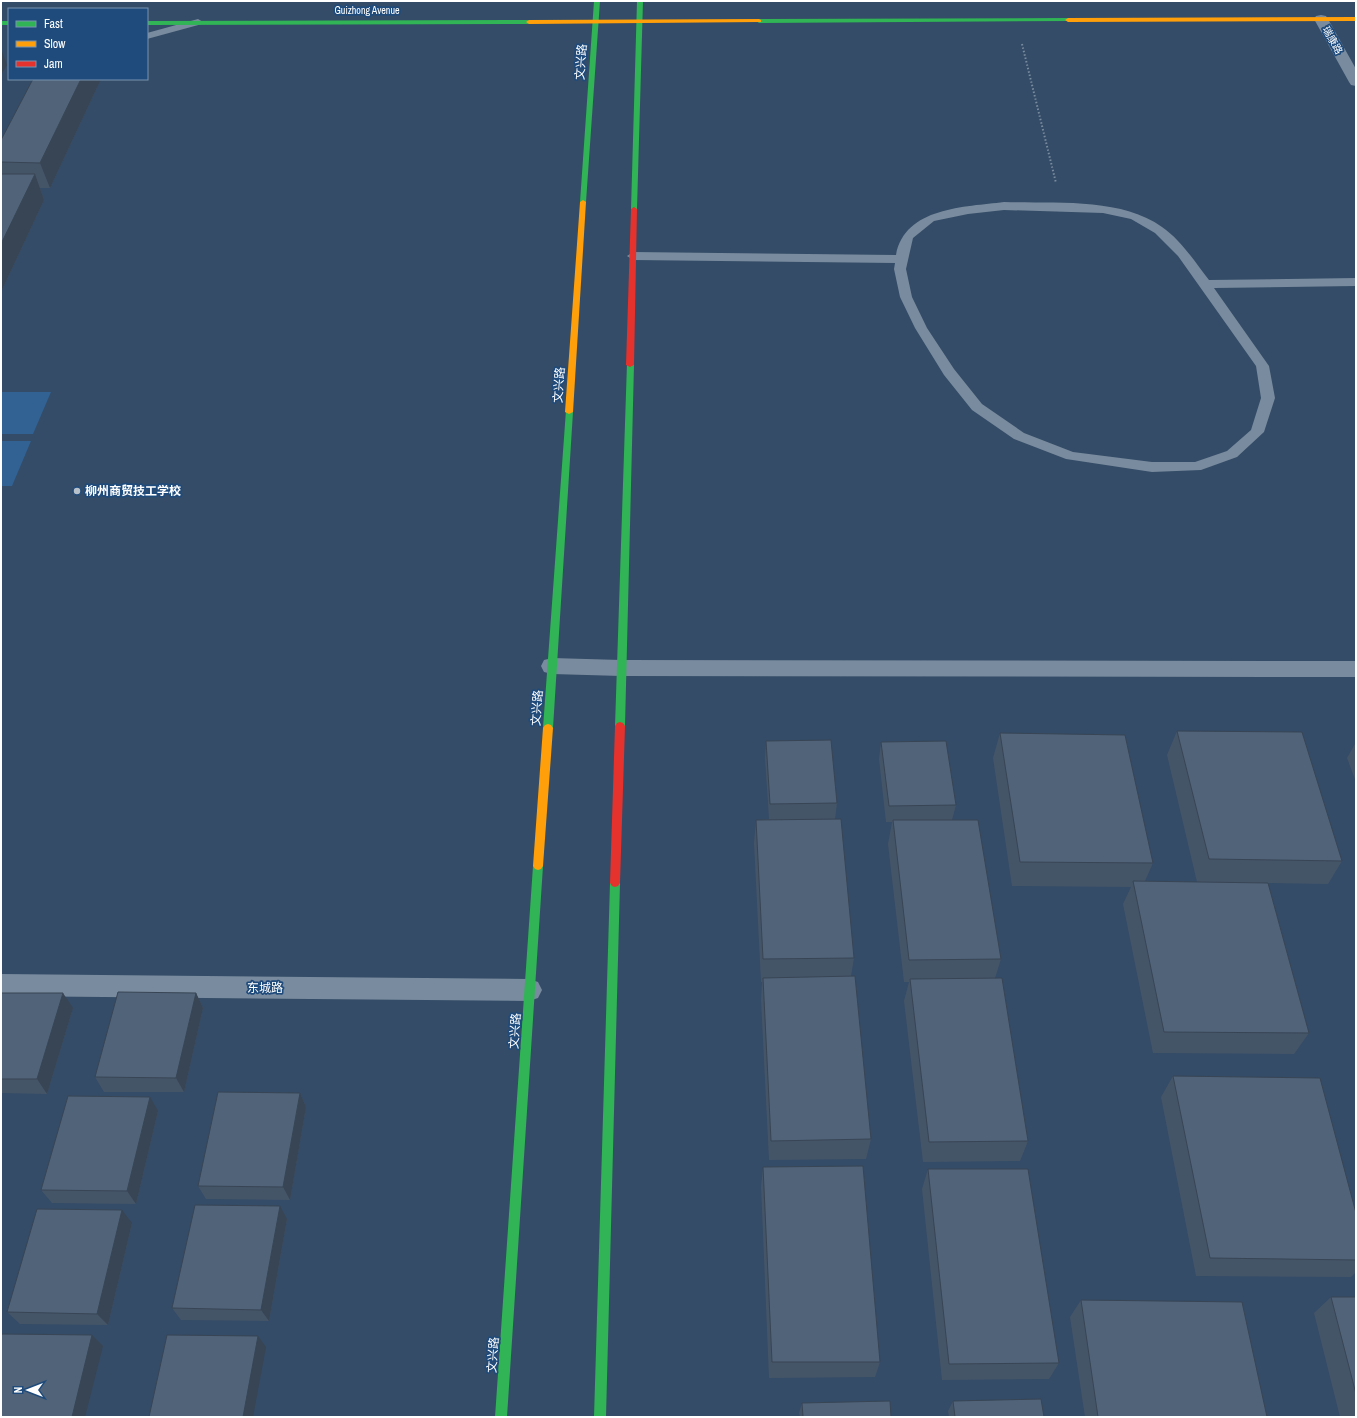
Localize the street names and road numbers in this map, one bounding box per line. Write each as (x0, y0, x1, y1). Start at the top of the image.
street label: Guizhong Avenue (334, 4, 400, 17)
street label: 瑞康路 (1320, 24, 1346, 57)
street label: 文兴路 (572, 43, 590, 81)
street label: 文兴路 (550, 366, 568, 404)
street label: 文兴路 (528, 689, 546, 727)
street label: 东城路 (247, 980, 283, 996)
street label: 文兴路 (506, 1012, 524, 1050)
street label: 文兴路 (484, 1336, 502, 1374)

